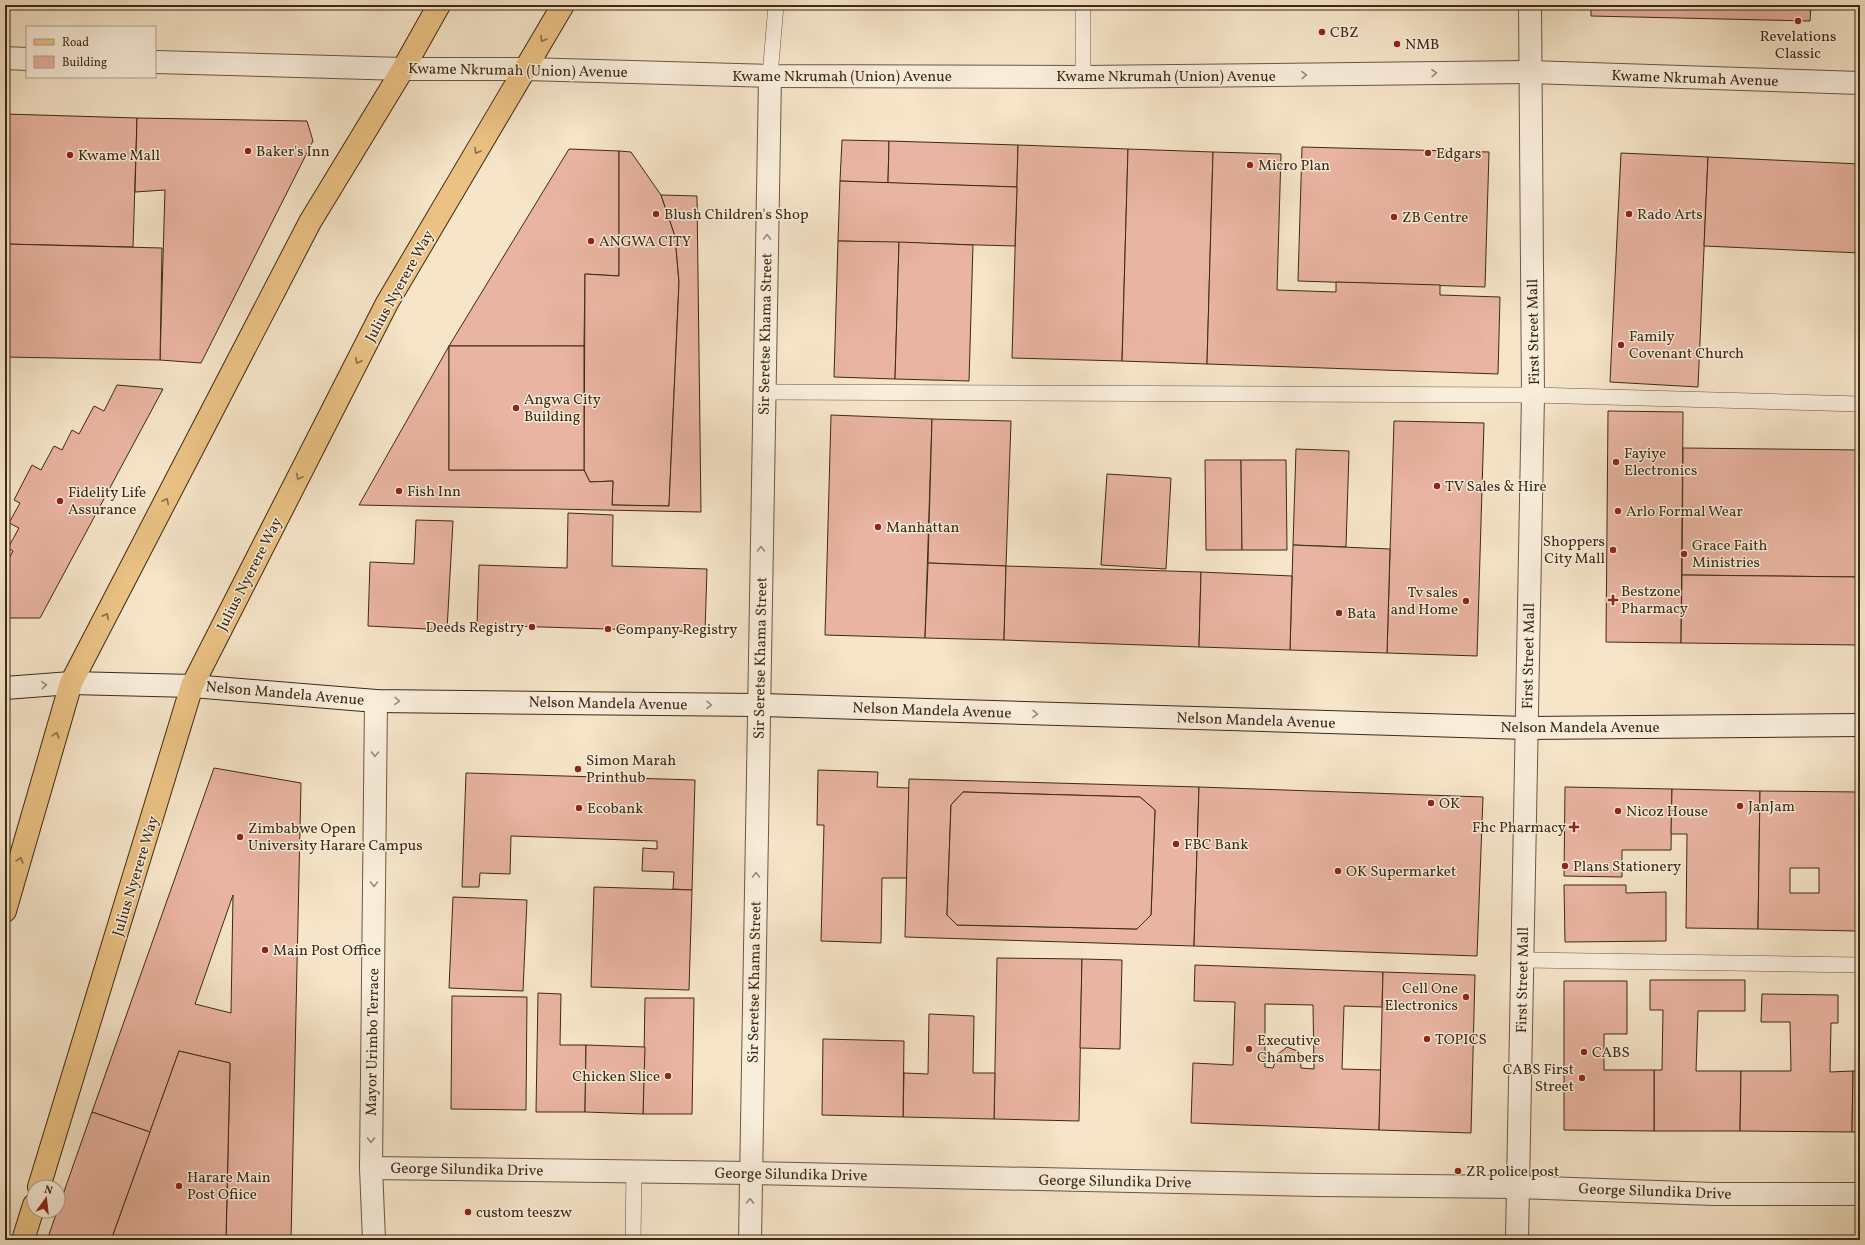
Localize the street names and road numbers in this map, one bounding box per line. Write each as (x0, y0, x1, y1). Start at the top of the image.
street label: Kwame Nkrumah (Union) Avenue (408, 59, 628, 84)
street label: Kwame Nkrumah Avenue (1611, 66, 1779, 93)
street label: Kwame Nkrumah (Union) Avenue (732, 67, 952, 88)
street label: Kwame Nkrumah (Union) Avenue (1056, 67, 1276, 88)
street label: Julius Nyerere Way (361, 227, 440, 346)
street label: Sir Seretse Khama Street (755, 253, 778, 415)
street label: First Street Mall (1523, 279, 1546, 385)
street label: Julius Nyerere Way (213, 514, 288, 635)
street label: Sir Seretse Khama Street (750, 577, 773, 739)
street label: First Street Mall (1518, 603, 1541, 709)
street label: Nelson Mandela Avenue (205, 677, 365, 712)
street label: Nelson Mandela Avenue (528, 693, 688, 716)
street label: Nelson Mandela Avenue (852, 698, 1012, 725)
street label: Nelson Mandela Avenue (1176, 708, 1336, 735)
street label: Nelson Mandela Avenue (1500, 718, 1660, 739)
street label: Julius Nyerere Way (108, 814, 165, 939)
street label: Sir Seretse Khama Street (744, 901, 767, 1063)
street label: First Street Mall (1512, 927, 1535, 1033)
street label: Mayor Urimbo Terrace (362, 968, 385, 1116)
street label: George Silundika Drive (390, 1159, 544, 1182)
street label: George Silundika Drive (714, 1164, 868, 1187)
street label: George Silundika Drive (1038, 1171, 1192, 1194)
street label: George Silundika Drive (1578, 1179, 1732, 1206)

